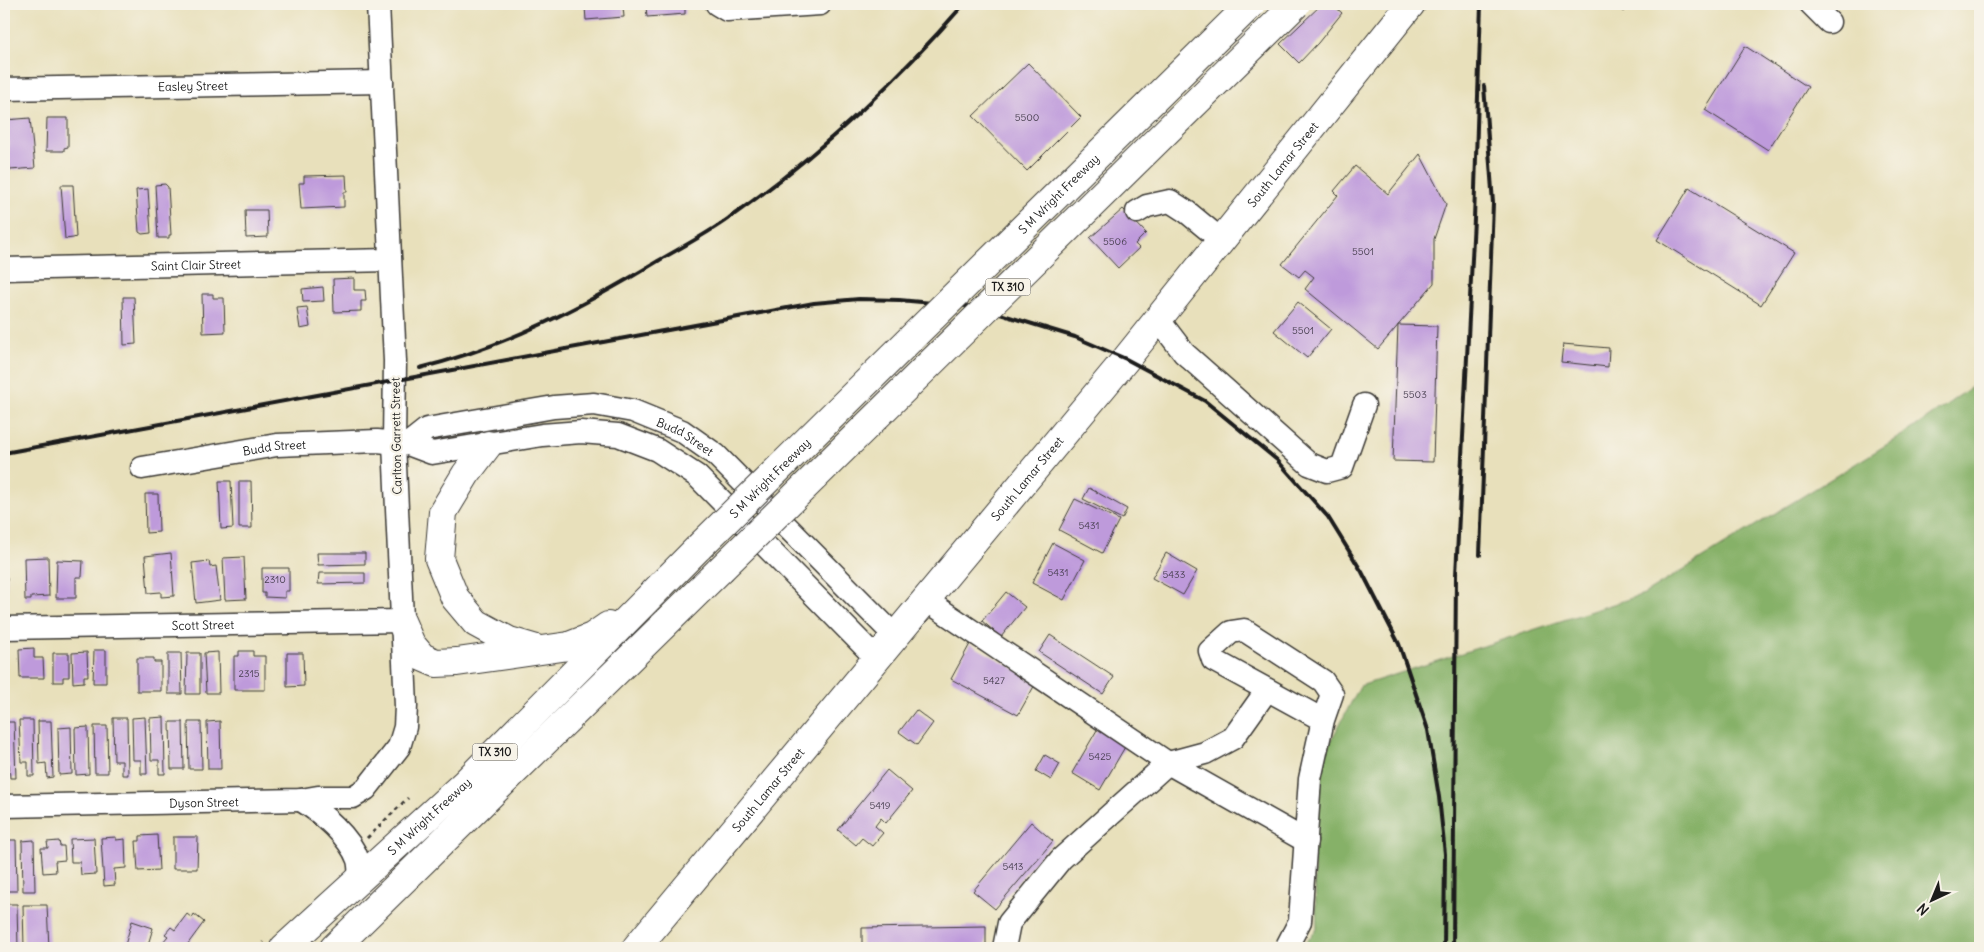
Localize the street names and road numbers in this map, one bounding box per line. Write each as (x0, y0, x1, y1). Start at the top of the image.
street label: Easley Street (158, 77, 228, 94)
street label: South Lamar Street (1244, 119, 1321, 210)
street label: S M Wright Freeway (1015, 150, 1102, 237)
street label: Saint Clair Street (151, 256, 241, 273)
road number: TX 310 (986, 278, 1030, 296)
street label: Carlton Garrett Street (387, 377, 405, 495)
street label: Budd Street (654, 414, 717, 459)
street label: South Lamar Street (987, 433, 1066, 523)
street label: S M Wright Freeway (726, 434, 813, 521)
street label: Budd Street (241, 436, 306, 458)
street label: Scott Street (172, 616, 234, 633)
road number: TX 310 (472, 744, 518, 760)
street label: South Lamar Street (728, 745, 807, 835)
street label: S M Wright Freeway (384, 774, 474, 858)
street label: Dyson Street (169, 794, 239, 810)

